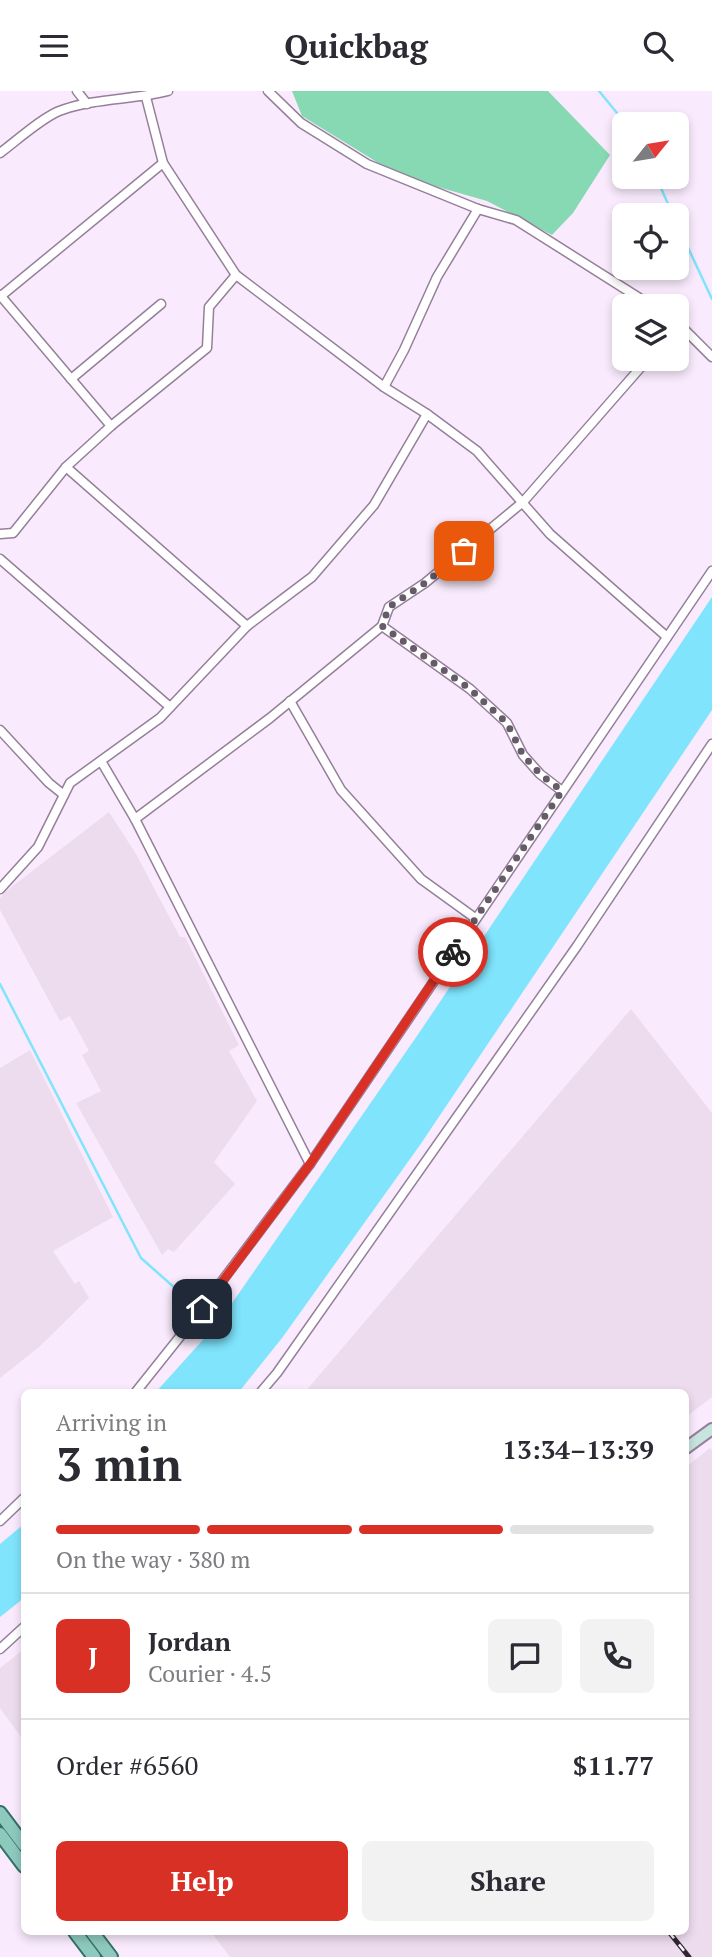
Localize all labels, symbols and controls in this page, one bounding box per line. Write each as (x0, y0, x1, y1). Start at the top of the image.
text: Quickbag (284, 25, 428, 67)
icon: menu (35, 27, 73, 65)
icon: search (639, 27, 677, 65)
north arrow (612, 112, 690, 189)
map controls (612, 112, 689, 371)
button: locate (612, 203, 689, 280)
button: layers (612, 294, 689, 371)
pin (434, 521, 494, 581)
icon: bag (445, 532, 483, 570)
courier (418, 917, 488, 987)
icon: bike (434, 933, 472, 971)
pin (172, 1279, 232, 1339)
icon: home (183, 1290, 221, 1328)
text: Arriving in (56, 1407, 167, 1438)
text: 13:34–13:39 (502, 1432, 654, 1466)
text: 3 min (56, 1433, 182, 1494)
text: On the way · 380 m (56, 1544, 250, 1575)
button: chat (488, 1619, 562, 1693)
button: phone (580, 1619, 654, 1693)
text: Jordan (148, 1624, 231, 1658)
text: J (88, 1639, 98, 1673)
text: Courier · 4.5 (148, 1658, 272, 1689)
text: Order #6560 (56, 1748, 198, 1782)
text: $11.77 (573, 1748, 654, 1782)
button: Help (56, 1841, 348, 1921)
button: Share (362, 1841, 654, 1921)

